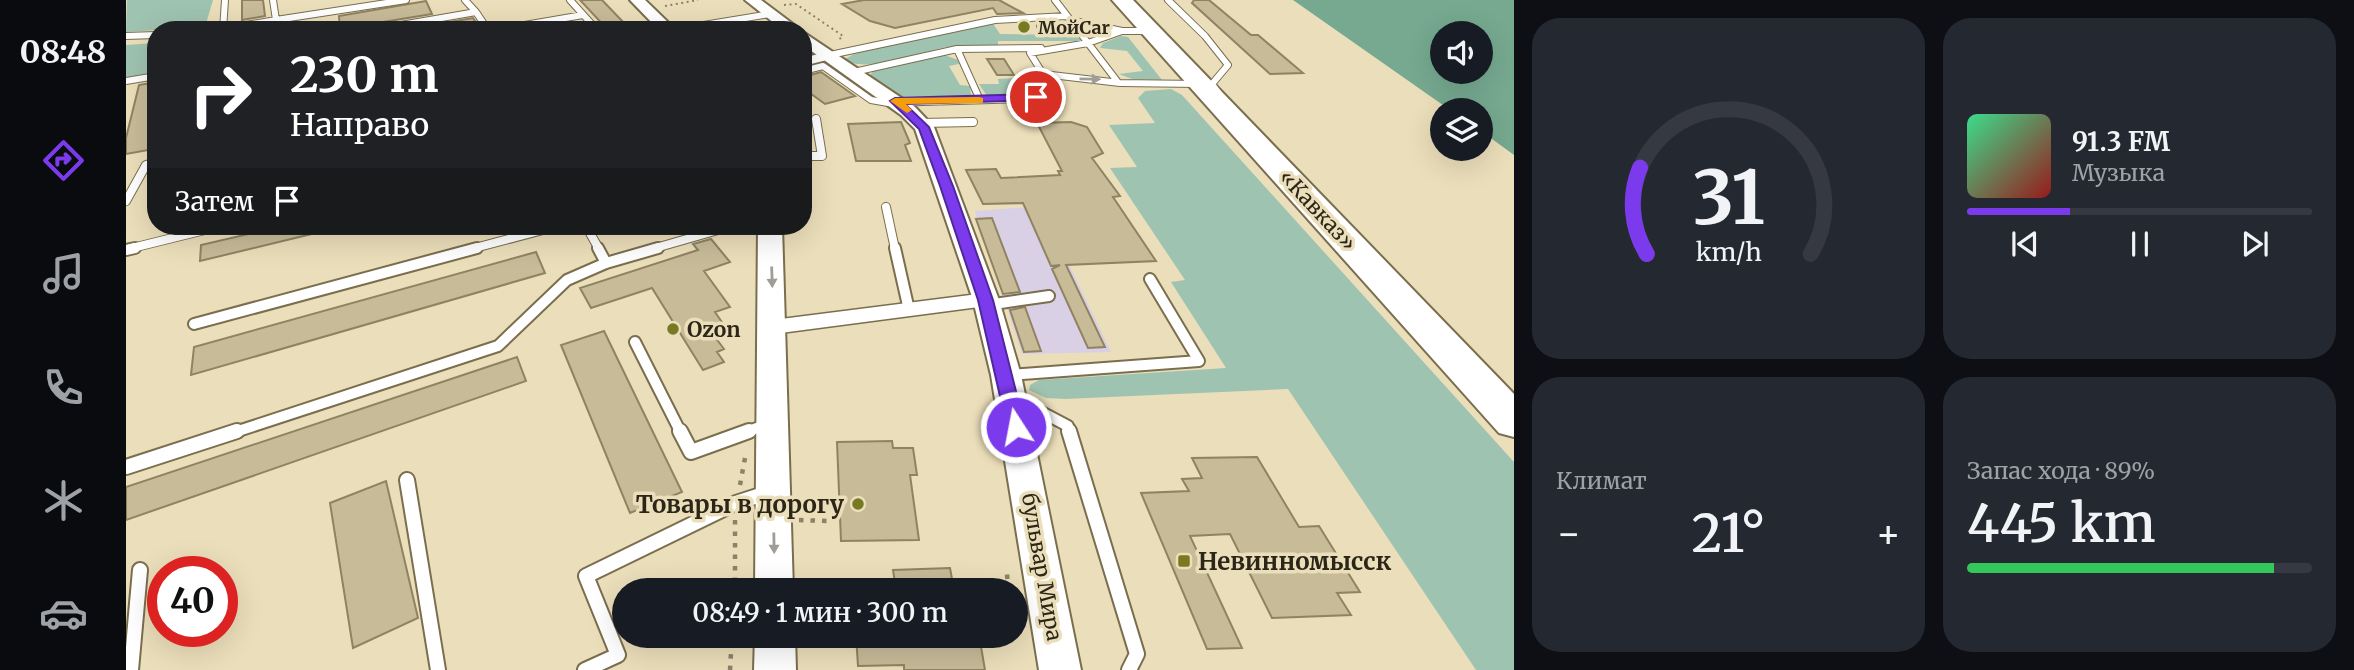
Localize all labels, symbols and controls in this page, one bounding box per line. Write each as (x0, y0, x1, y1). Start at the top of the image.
place label: МойCar (1038, 16, 1110, 39)
marker: МойCar (1016, 19, 1032, 35)
map controls (1430, 21, 1493, 161)
button: sound (1430, 21, 1493, 84)
text: 08:48 (20, 32, 107, 72)
text: 230 m (290, 44, 438, 105)
icon: right (175, 49, 266, 140)
pin (1006, 67, 1066, 127)
one-way arrow (1079, 73, 1101, 84)
icon: arrive (1017, 78, 1055, 116)
button: layers (1430, 98, 1493, 161)
text: Направо (290, 105, 429, 145)
text: 91.3 FM (2072, 125, 2170, 158)
icon: directions (39, 136, 88, 185)
text: 31 (1692, 153, 1765, 245)
text: Музыка (2072, 158, 2165, 187)
street label: «Кавказ» (1273, 164, 1363, 256)
icon: arrive (268, 182, 306, 220)
text: Затем (175, 185, 254, 218)
icon: previous (2006, 225, 2044, 263)
icon: pause (2121, 225, 2159, 263)
icon: next (2236, 225, 2274, 263)
text: km/h (1695, 236, 1762, 268)
icon: music (39, 249, 88, 298)
one-way arrow (766, 266, 777, 288)
place label: Ozon (687, 316, 741, 343)
marker: Ozon (665, 321, 681, 337)
icon: phone (39, 363, 88, 412)
position arrow (979, 390, 1053, 464)
text: Запас хода · 89% (1967, 456, 2155, 485)
text: Климат (1556, 466, 1647, 495)
icon: climate (39, 476, 88, 525)
place label: Товары в дорогу (636, 489, 845, 520)
street label: бульвар Мира (1016, 491, 1068, 643)
text: 445 km (1967, 491, 2156, 556)
marker: Товары в дорогу (850, 496, 866, 512)
text: 21° (1692, 501, 1765, 566)
text: − (1556, 510, 1581, 557)
text: + (1876, 510, 1901, 557)
one-way arrow (768, 532, 780, 554)
place label: Невинномысск (1198, 546, 1391, 577)
marker: Невинномысск (1176, 553, 1192, 569)
speed limit sign: 40 (147, 556, 238, 647)
icon: car (39, 589, 88, 638)
text: 08:49 · 1 мин · 300 m (692, 596, 948, 629)

